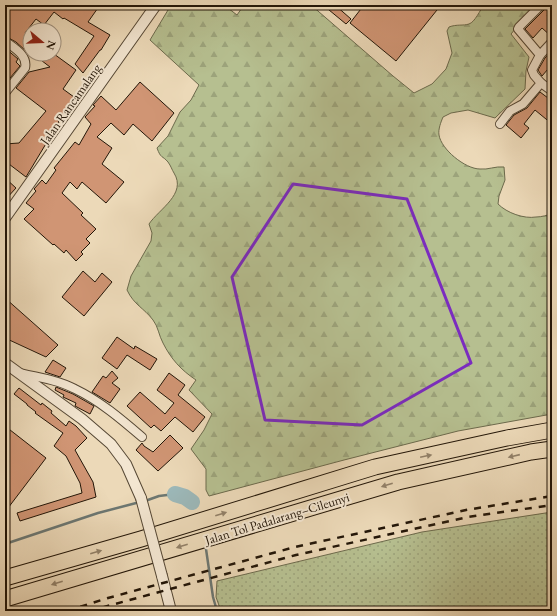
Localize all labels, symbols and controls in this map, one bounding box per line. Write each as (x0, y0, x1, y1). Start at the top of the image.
north arrow (22, 22, 62, 62)
text: N (43, 39, 60, 52)
street label: Jalan Rancamalang (36, 60, 105, 149)
one-way arrow (420, 452, 432, 458)
one-way arrow (508, 453, 520, 459)
one-way arrow (381, 482, 393, 488)
street label: Jalan Tol Padalarang–Cileunyi (202, 488, 352, 549)
one-way arrow (215, 511, 227, 517)
one-way arrow (176, 543, 188, 549)
one-way arrow (90, 549, 102, 555)
one-way arrow (51, 580, 63, 586)

